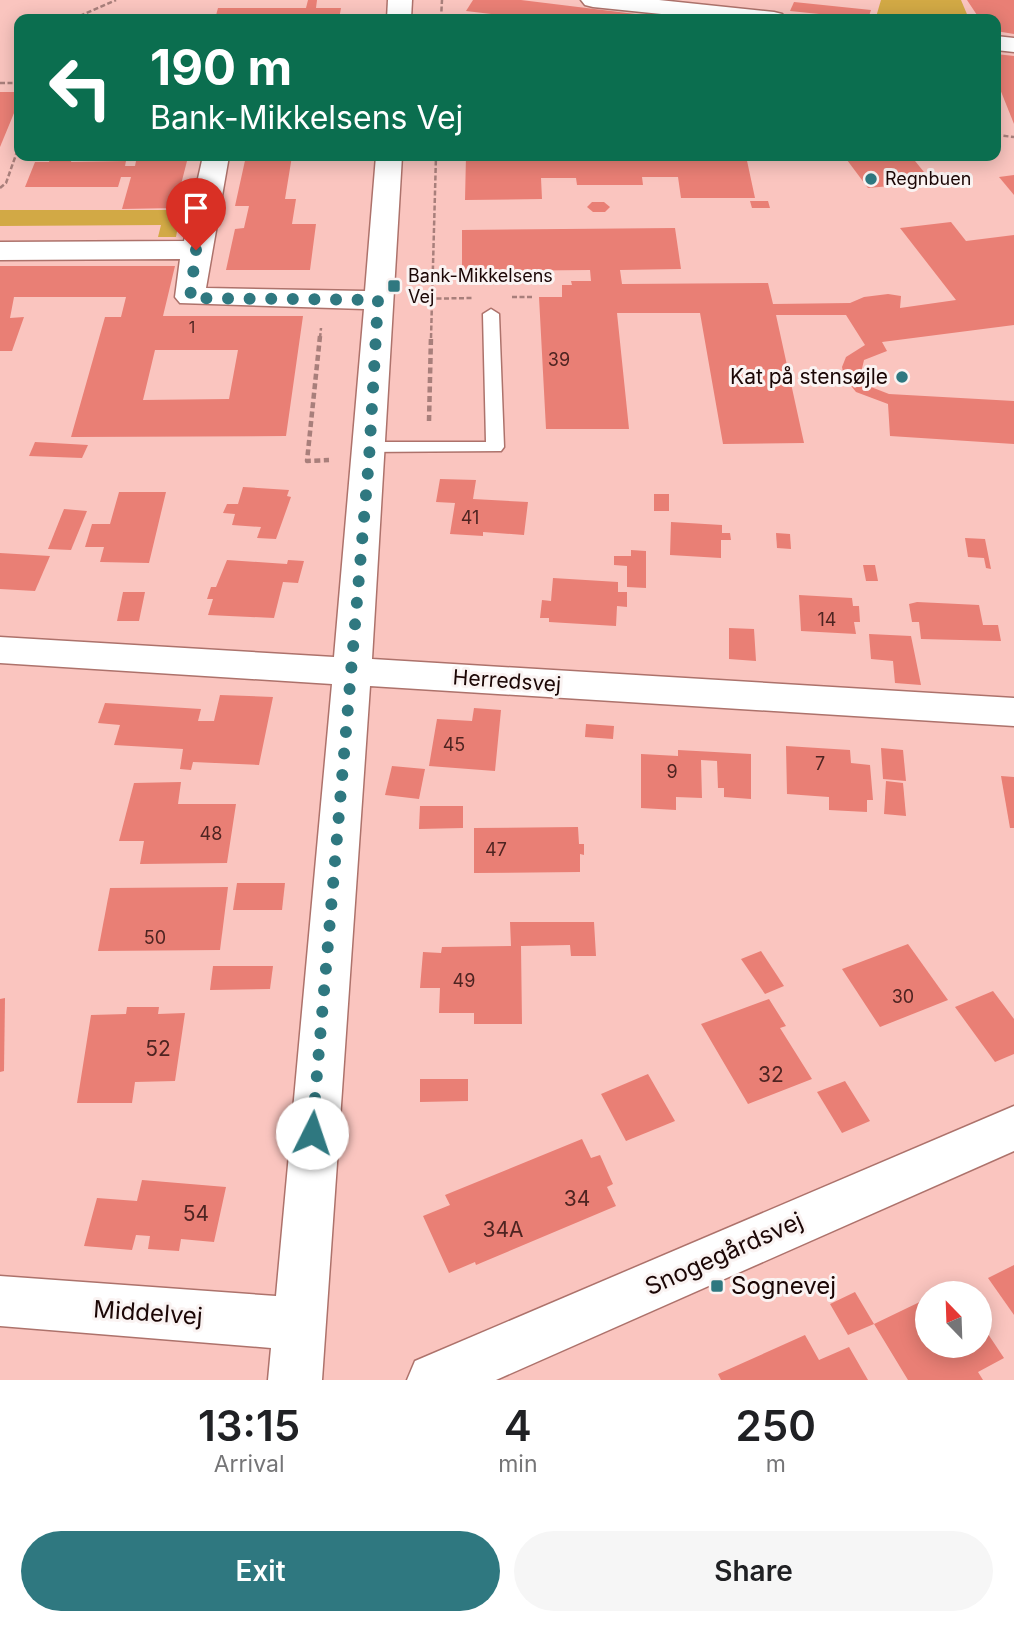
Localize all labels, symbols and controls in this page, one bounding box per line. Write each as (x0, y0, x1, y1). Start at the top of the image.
text: 190 m (150, 38, 292, 97)
icon: left (35, 42, 126, 133)
text: Bank-Mikkelsens Vej (150, 98, 463, 137)
place label: Regnbuen (885, 168, 971, 189)
marker: Regnbuen (863, 171, 879, 187)
pin (166, 178, 226, 250)
icon: arrive (177, 189, 215, 227)
place label: Bank-Mikkelsens Vej (408, 265, 553, 307)
marker: Bank-Mikkelsens Vej (386, 278, 402, 294)
house number: 1 (189, 317, 195, 337)
house number: 39 (548, 349, 570, 370)
place label: Kat på stensøjle (730, 364, 888, 389)
marker: Kat på stensøjle (894, 369, 910, 385)
house number: 41 (461, 507, 479, 528)
house number: 14 (818, 609, 836, 630)
street label: Herredsvej (452, 664, 562, 697)
house number: 45 (443, 734, 465, 755)
house number: 7 (815, 753, 825, 774)
house number: 9 (666, 761, 678, 782)
house number: 48 (200, 823, 222, 844)
house number: 47 (485, 839, 507, 860)
house number: 50 (144, 927, 166, 948)
house number: 49 (453, 970, 475, 991)
house number: 30 (892, 986, 914, 1007)
house number: 52 (145, 1036, 171, 1061)
house number: 32 (758, 1062, 784, 1087)
position arrow (275, 1096, 349, 1170)
house number: 34 (564, 1186, 590, 1211)
house number: 54 (183, 1201, 209, 1226)
street label: Snogegårdsvej (640, 1206, 807, 1301)
house number: 34A (482, 1217, 524, 1242)
place label: Sognevej (731, 1271, 836, 1300)
marker: Sognevej (709, 1278, 725, 1294)
north arrow (915, 1281, 992, 1358)
map controls (915, 1281, 992, 1358)
street label: Middelvej (92, 1294, 204, 1331)
text: 13:15 (198, 1400, 300, 1451)
text: 4 (504, 1400, 532, 1451)
text: 250 (736, 1400, 816, 1451)
text: Arrival (214, 1450, 284, 1478)
text: min (498, 1450, 538, 1478)
text: m (766, 1450, 786, 1478)
button: Exit (21, 1531, 500, 1611)
button: Share (514, 1531, 993, 1611)

